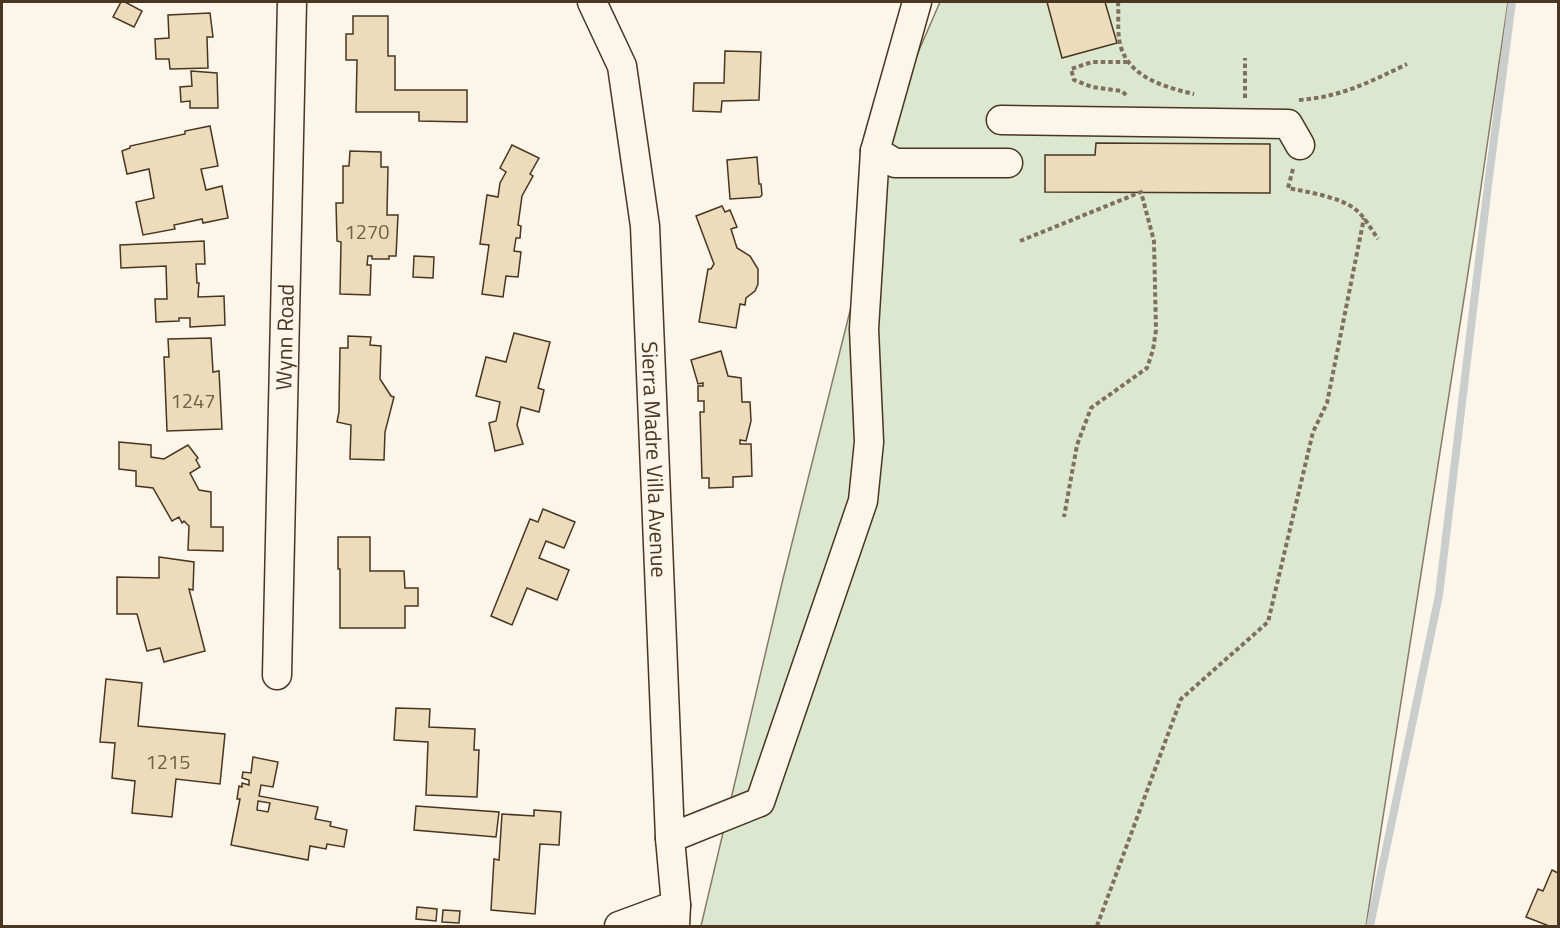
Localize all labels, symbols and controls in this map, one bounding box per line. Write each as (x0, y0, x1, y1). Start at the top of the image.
house number: 1270 (345, 216, 389, 247)
street label: Wynn Road (266, 284, 303, 391)
street label: Sierra Madre Villa Avenue (633, 341, 676, 578)
house number: 1247 (171, 385, 215, 416)
house number: 1215 (146, 746, 190, 777)

